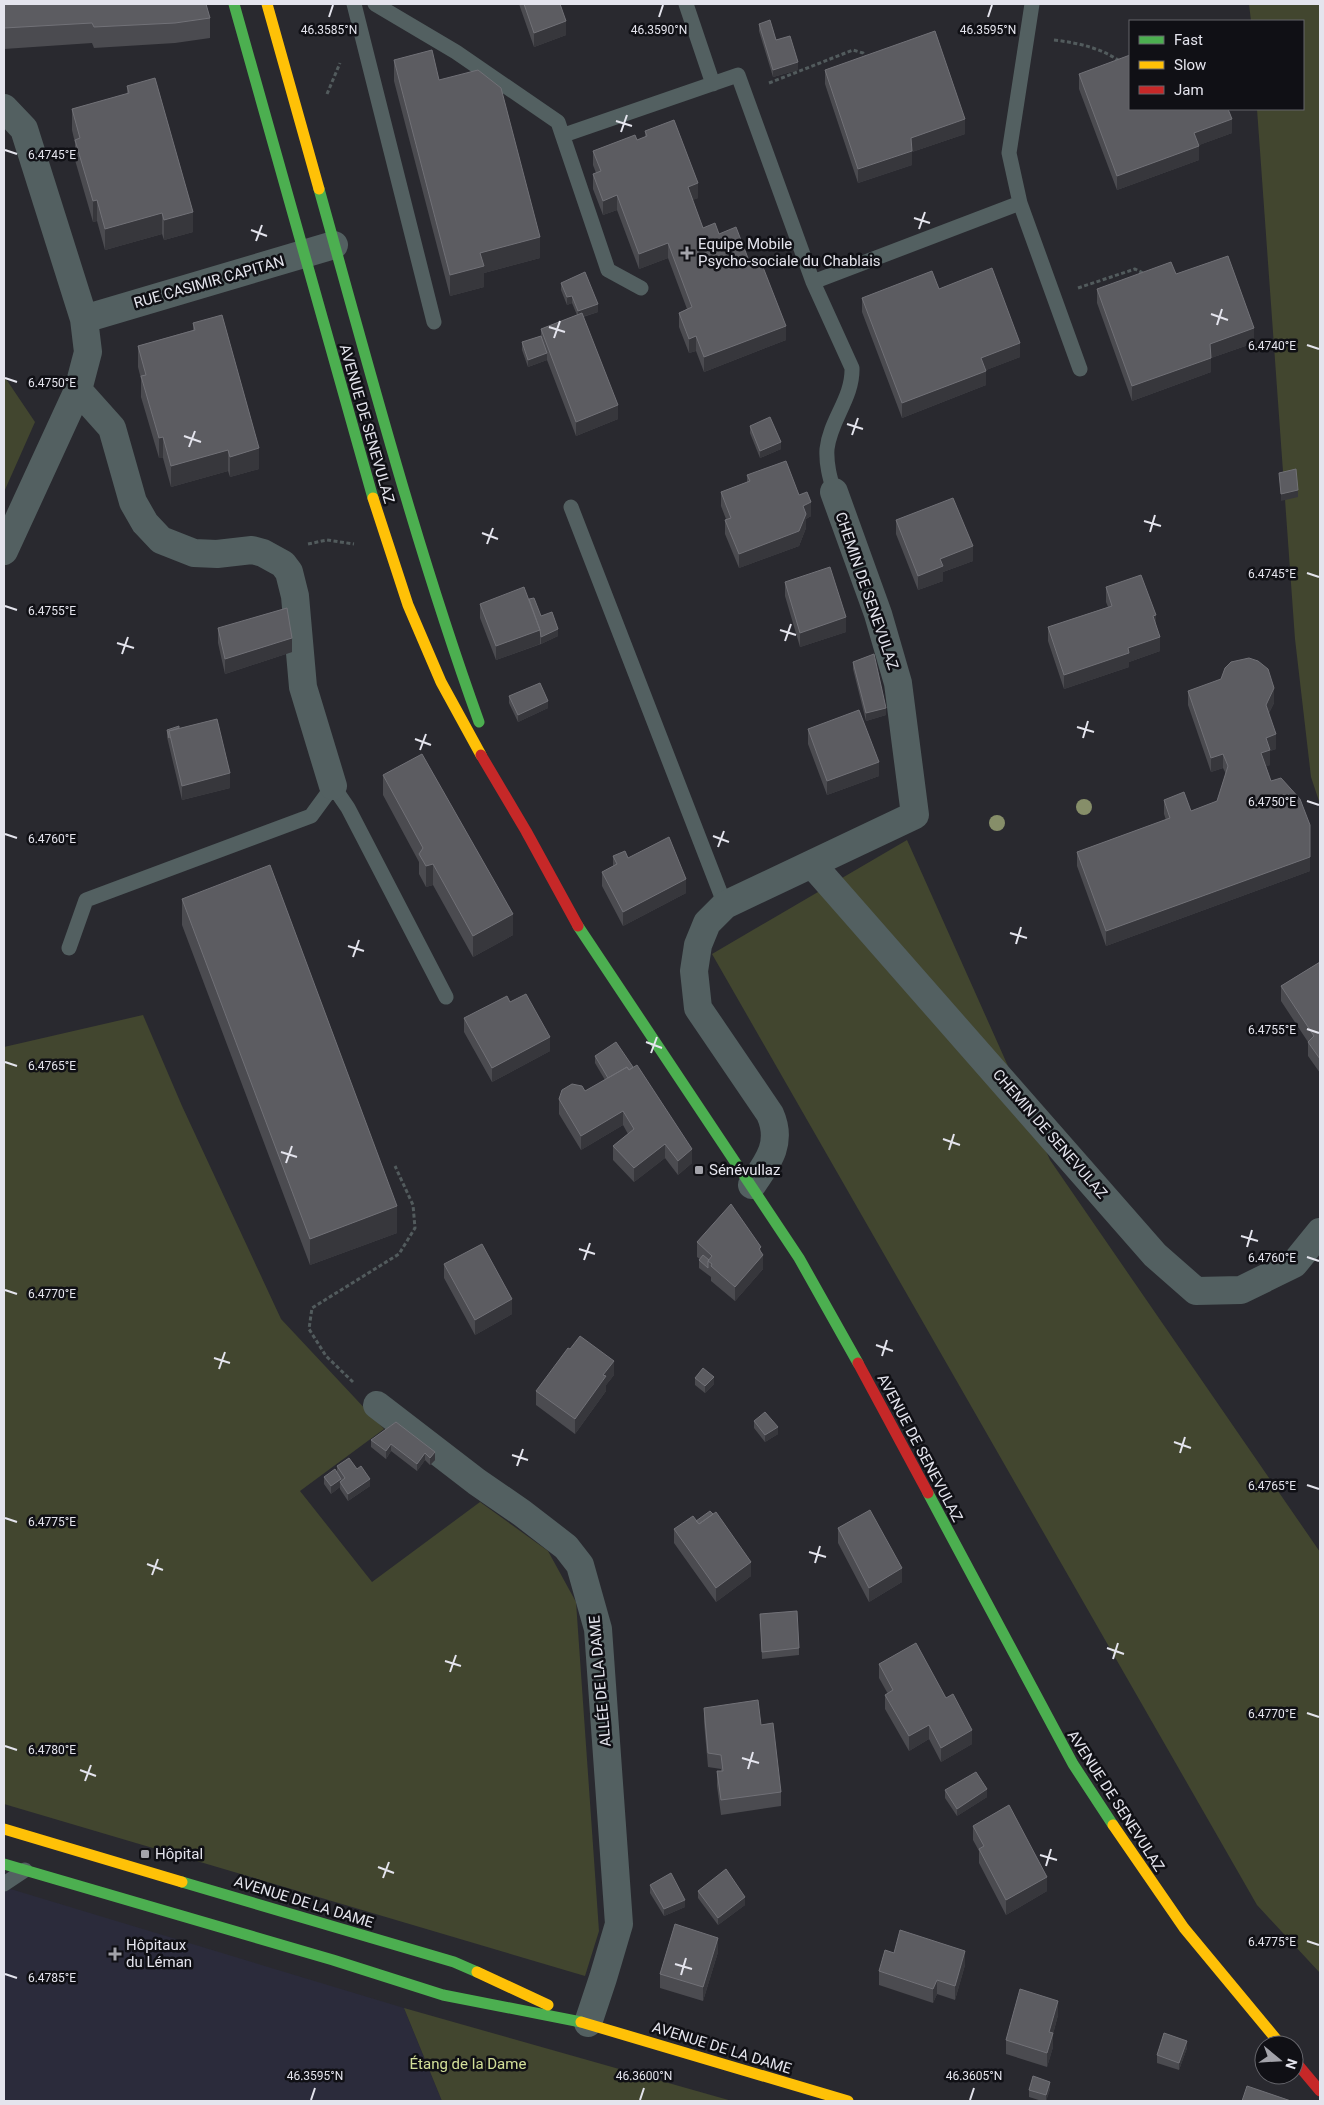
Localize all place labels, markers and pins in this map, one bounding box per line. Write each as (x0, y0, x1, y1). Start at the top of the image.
place label: Equipe Mobile Psycho-sociale du Chablais (698, 235, 881, 270)
marker: Equipe Mobile Psycho-sociale du Chablais (680, 246, 694, 260)
place label: Sénévullaz (709, 1161, 780, 1179)
marker: Sénévullaz (693, 1164, 705, 1176)
place label: Hôpital (155, 1845, 203, 1863)
marker: Hôpital (139, 1848, 151, 1860)
place label: Hôpitaux du Léman (126, 1936, 192, 1971)
marker: Hôpitaux du Léman (108, 1947, 122, 1961)

